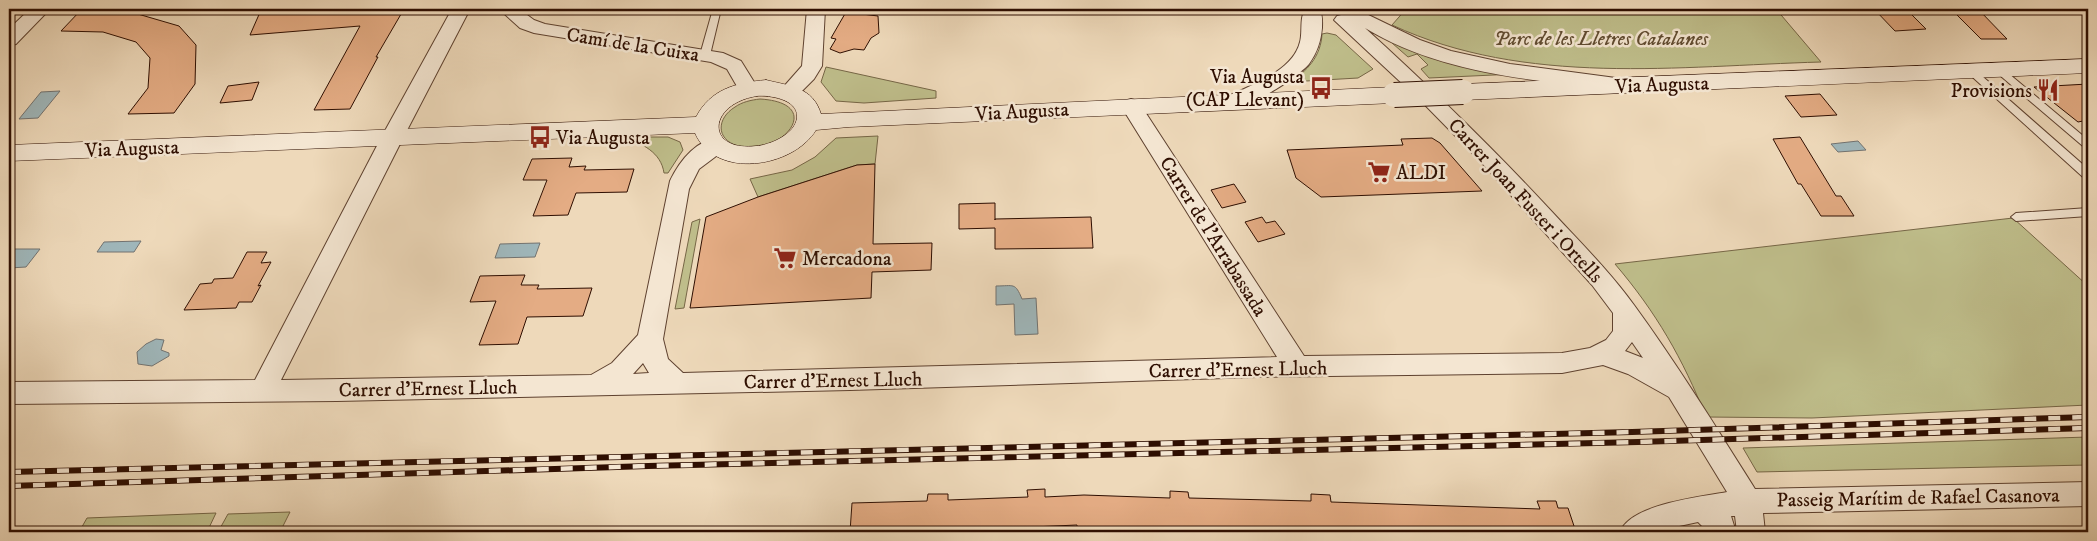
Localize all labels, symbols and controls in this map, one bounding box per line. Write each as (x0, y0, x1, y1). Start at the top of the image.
street label: Camí de la Cuixa (565, 23, 701, 68)
park label: Parc de les Lletres Catalanes (1494, 27, 1709, 52)
place label: Via Augusta (CAP Llevant) (1186, 65, 1304, 113)
street label: Via Augusta (1614, 71, 1710, 100)
bus stop icon: Via Augusta (CAP Llevant) (1308, 75, 1334, 101)
restaurant icon: Provisions (2035, 77, 2061, 103)
place label: Provisions (1951, 79, 2032, 104)
street label: Via Augusta (974, 98, 1070, 127)
street label: Carrer Joan Fuster i Ortells (1442, 113, 1608, 289)
bus stop icon: Via Augusta (527, 124, 553, 150)
place label: Via Augusta (555, 126, 650, 151)
street label: Via Augusta (84, 135, 180, 164)
street label: Carrer de l'Arrabassada (1153, 152, 1272, 322)
supermarket icon: ALDI (1366, 159, 1392, 185)
place label: ALDI (1396, 161, 1446, 186)
supermarket icon: Mercadona (772, 245, 798, 271)
place label: Mercadona (802, 247, 892, 272)
street label: Carrer d'Ernest Lluch (1148, 356, 1328, 385)
street label: Carrer d'Ernest Lluch (743, 367, 923, 396)
street label: Carrer d'Ernest Lluch (338, 375, 518, 404)
street label: Passeig Marítim de Rafael Casanova (1776, 484, 2060, 513)

